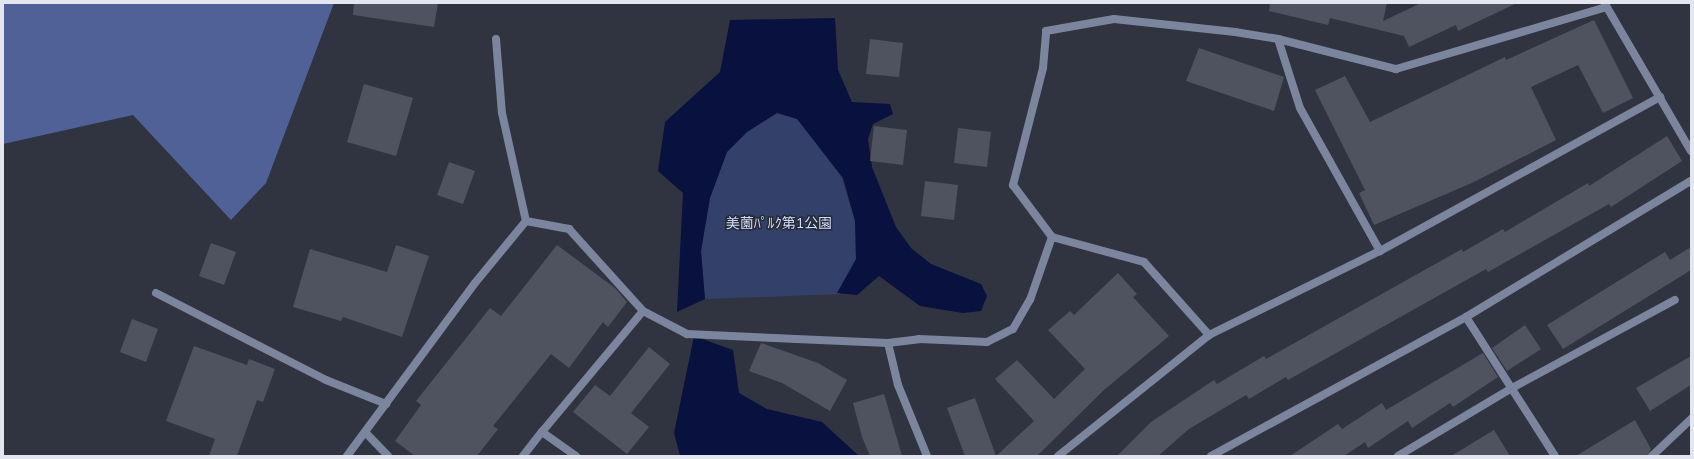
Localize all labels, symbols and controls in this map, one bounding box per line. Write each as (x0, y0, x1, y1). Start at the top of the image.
park label: 美薗ﾊﾟﾙｸ第1公園 (726, 215, 832, 231)

